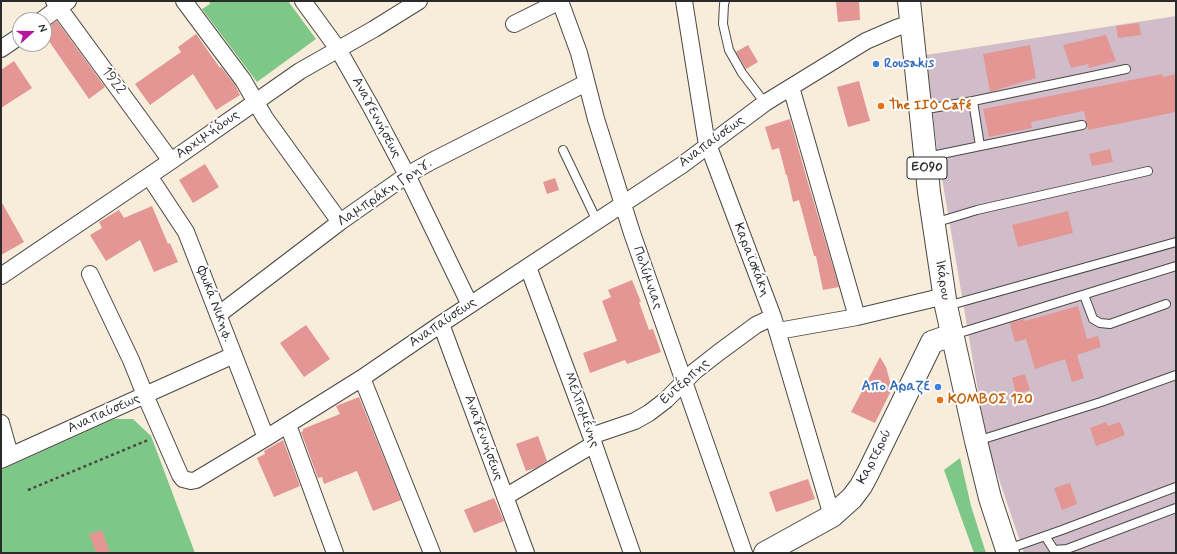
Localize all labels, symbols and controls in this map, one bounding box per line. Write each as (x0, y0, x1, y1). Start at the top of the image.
north arrow (12, 12, 52, 52)
text: N (34, 22, 50, 34)
place label: Rousakis (884, 56, 934, 72)
marker: Rousakis (871, 59, 881, 69)
street label: 1922 (97, 64, 129, 98)
street label: Αναγεννήσεως (348, 74, 404, 162)
place label: The IIO Café (889, 98, 971, 114)
marker: The IIO Café (876, 101, 886, 111)
street label: Αρχιμήδους (173, 107, 243, 163)
street label: Αναπαύσεως (676, 112, 748, 172)
street label: Λαμπράκη Γρηγ. (335, 155, 435, 231)
road number: ΕΟ90 (907, 157, 947, 179)
street label: Καραϊσκάκη (729, 221, 773, 299)
street label: Πολύμνιας (628, 244, 666, 312)
street label: Ικάρου (931, 259, 953, 301)
street label: Φωκά Νικηφ. (192, 264, 236, 344)
street label: Αναπαύσεως (406, 294, 480, 352)
street label: Ευτέρπης (657, 355, 713, 409)
street label: Μελπομένης (560, 370, 602, 450)
place label: Απο Αραζε (861, 379, 930, 395)
marker: Απο Αραζε (933, 382, 943, 392)
street label: Αναπαύσεως (65, 391, 143, 437)
place label: ΚΟΜΒΟΣ 120 (948, 392, 1033, 408)
street label: Αναγεννήσεως (460, 393, 506, 483)
marker: ΚΟΜΒΟΣ 120 (935, 395, 945, 405)
street label: Καρτερού (854, 426, 896, 488)

